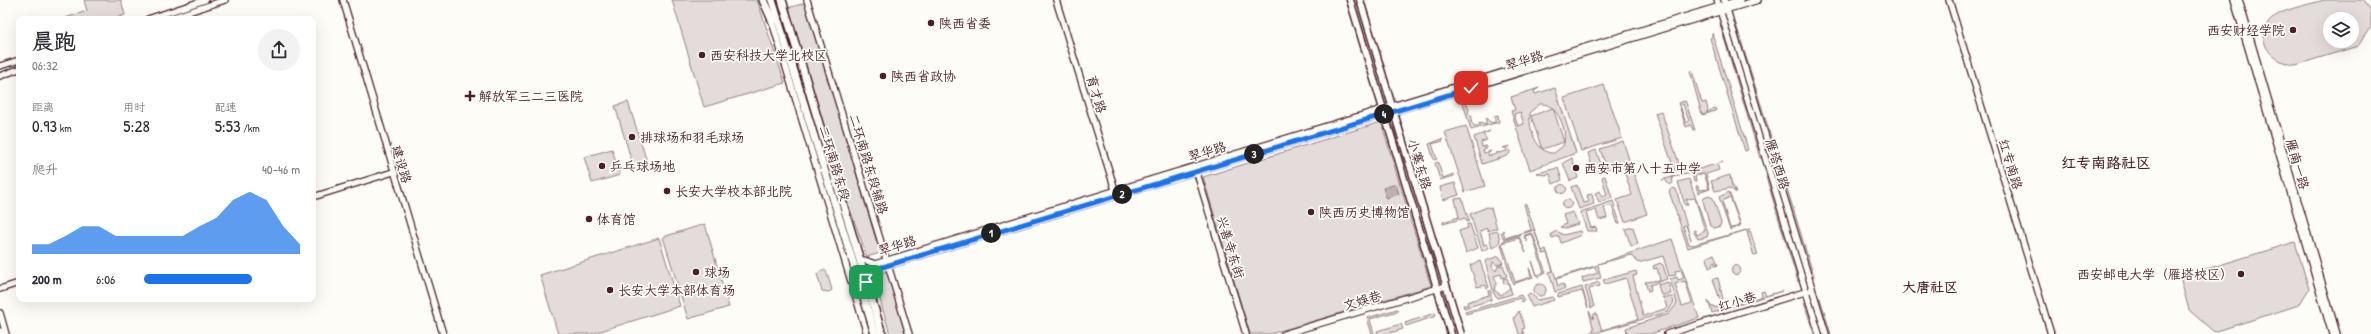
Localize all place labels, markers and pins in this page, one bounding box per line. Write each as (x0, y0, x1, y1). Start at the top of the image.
place label: 陕西省委 (939, 14, 991, 32)
marker: 陕西省委 (926, 18, 936, 28)
place label: 西安财经学院 (2207, 21, 2285, 39)
marker: 西安财经学院 (2288, 25, 2298, 35)
place label: 西安科技大学北校区 (710, 46, 827, 64)
marker: 西安科技大学北校区 (697, 50, 707, 60)
place label: 陕西省政协 (891, 67, 956, 85)
marker: 陕西省政协 (878, 71, 888, 81)
pin (1454, 71, 1488, 105)
place label: 解放军三二三医院 (479, 87, 583, 105)
marker: 解放军三二三医院 (464, 90, 476, 102)
pin: 4 (1374, 104, 1394, 124)
place label: 排球场和羽毛球场 (640, 128, 744, 146)
marker: 排球场和羽毛球场 (627, 132, 637, 142)
pin: 3 (1244, 144, 1264, 164)
place label: 乒乓球场地 (610, 157, 675, 175)
place label: 西安市第八十五中学 (1584, 159, 1701, 177)
marker: 乒乓球场地 (597, 161, 607, 171)
marker: 西安市第八十五中学 (1571, 163, 1581, 173)
place label: 长安大学校本部北院 (675, 182, 792, 200)
pin: 2 (1112, 184, 1132, 204)
marker: 长安大学校本部北院 (662, 186, 672, 196)
place label: 陕西历史博物馆 (1319, 203, 1410, 221)
marker: 陕西历史博物馆 (1306, 207, 1316, 217)
place label: 体育馆 (597, 210, 636, 228)
marker: 体育馆 (584, 214, 594, 224)
pin: 1 (981, 223, 1001, 243)
place label: 球场 (704, 263, 730, 281)
pin (849, 265, 883, 299)
place label: 西安邮电大学（雁塔校区） (2077, 265, 2233, 283)
marker: 球场 (691, 267, 701, 277)
marker: 西安邮电大学（雁塔校区） (2236, 269, 2246, 279)
place label: 长安大学本部体育场 (618, 281, 735, 299)
marker: 长安大学本部体育场 (605, 285, 615, 295)

